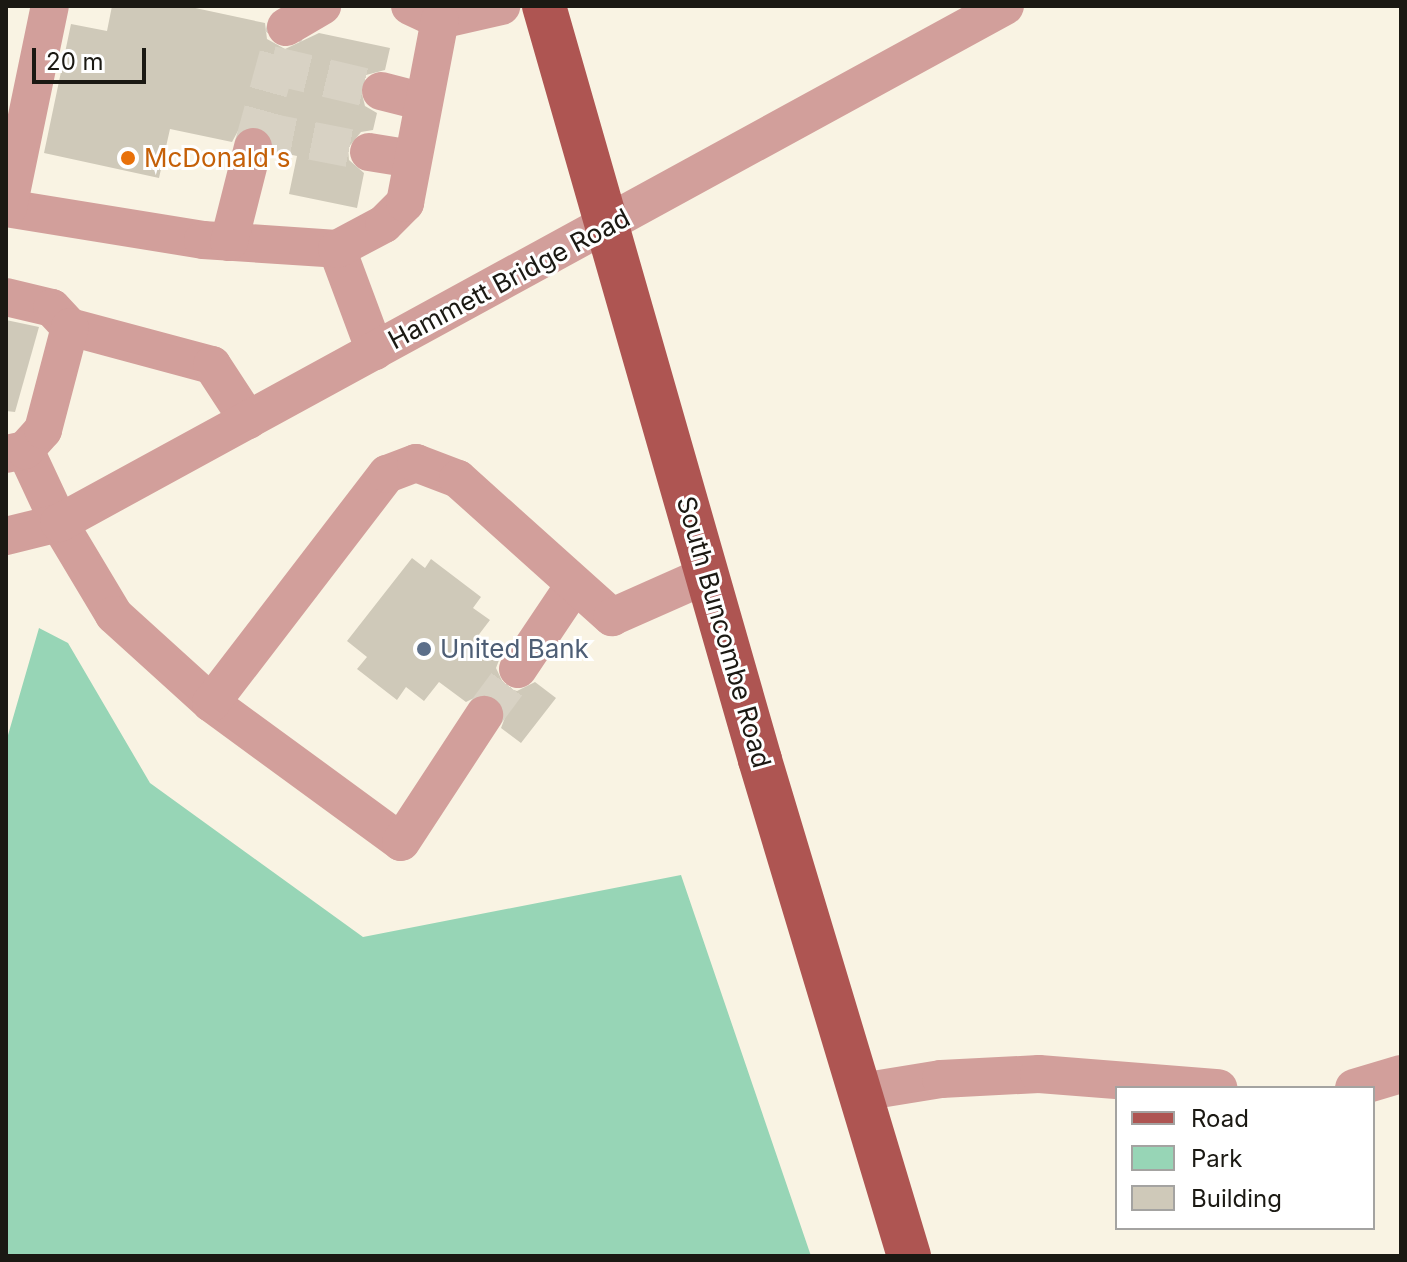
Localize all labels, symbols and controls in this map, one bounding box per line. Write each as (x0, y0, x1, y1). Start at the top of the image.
scale bar (36, 32, 150, 82)
text: 20 m (46, 47, 104, 76)
place label: McDonald's (144, 142, 290, 174)
marker: McDonald's (119, 149, 137, 167)
street label: Hammett Bridge Road (383, 202, 635, 356)
street label: South Buncombe Road (670, 493, 778, 771)
place label: United Bank (440, 633, 589, 665)
marker: United Bank (415, 640, 433, 658)
legend (1115, 1086, 1375, 1230)
text: Road (1191, 1104, 1249, 1133)
text: Park (1191, 1144, 1242, 1173)
text: Building (1191, 1184, 1282, 1213)

